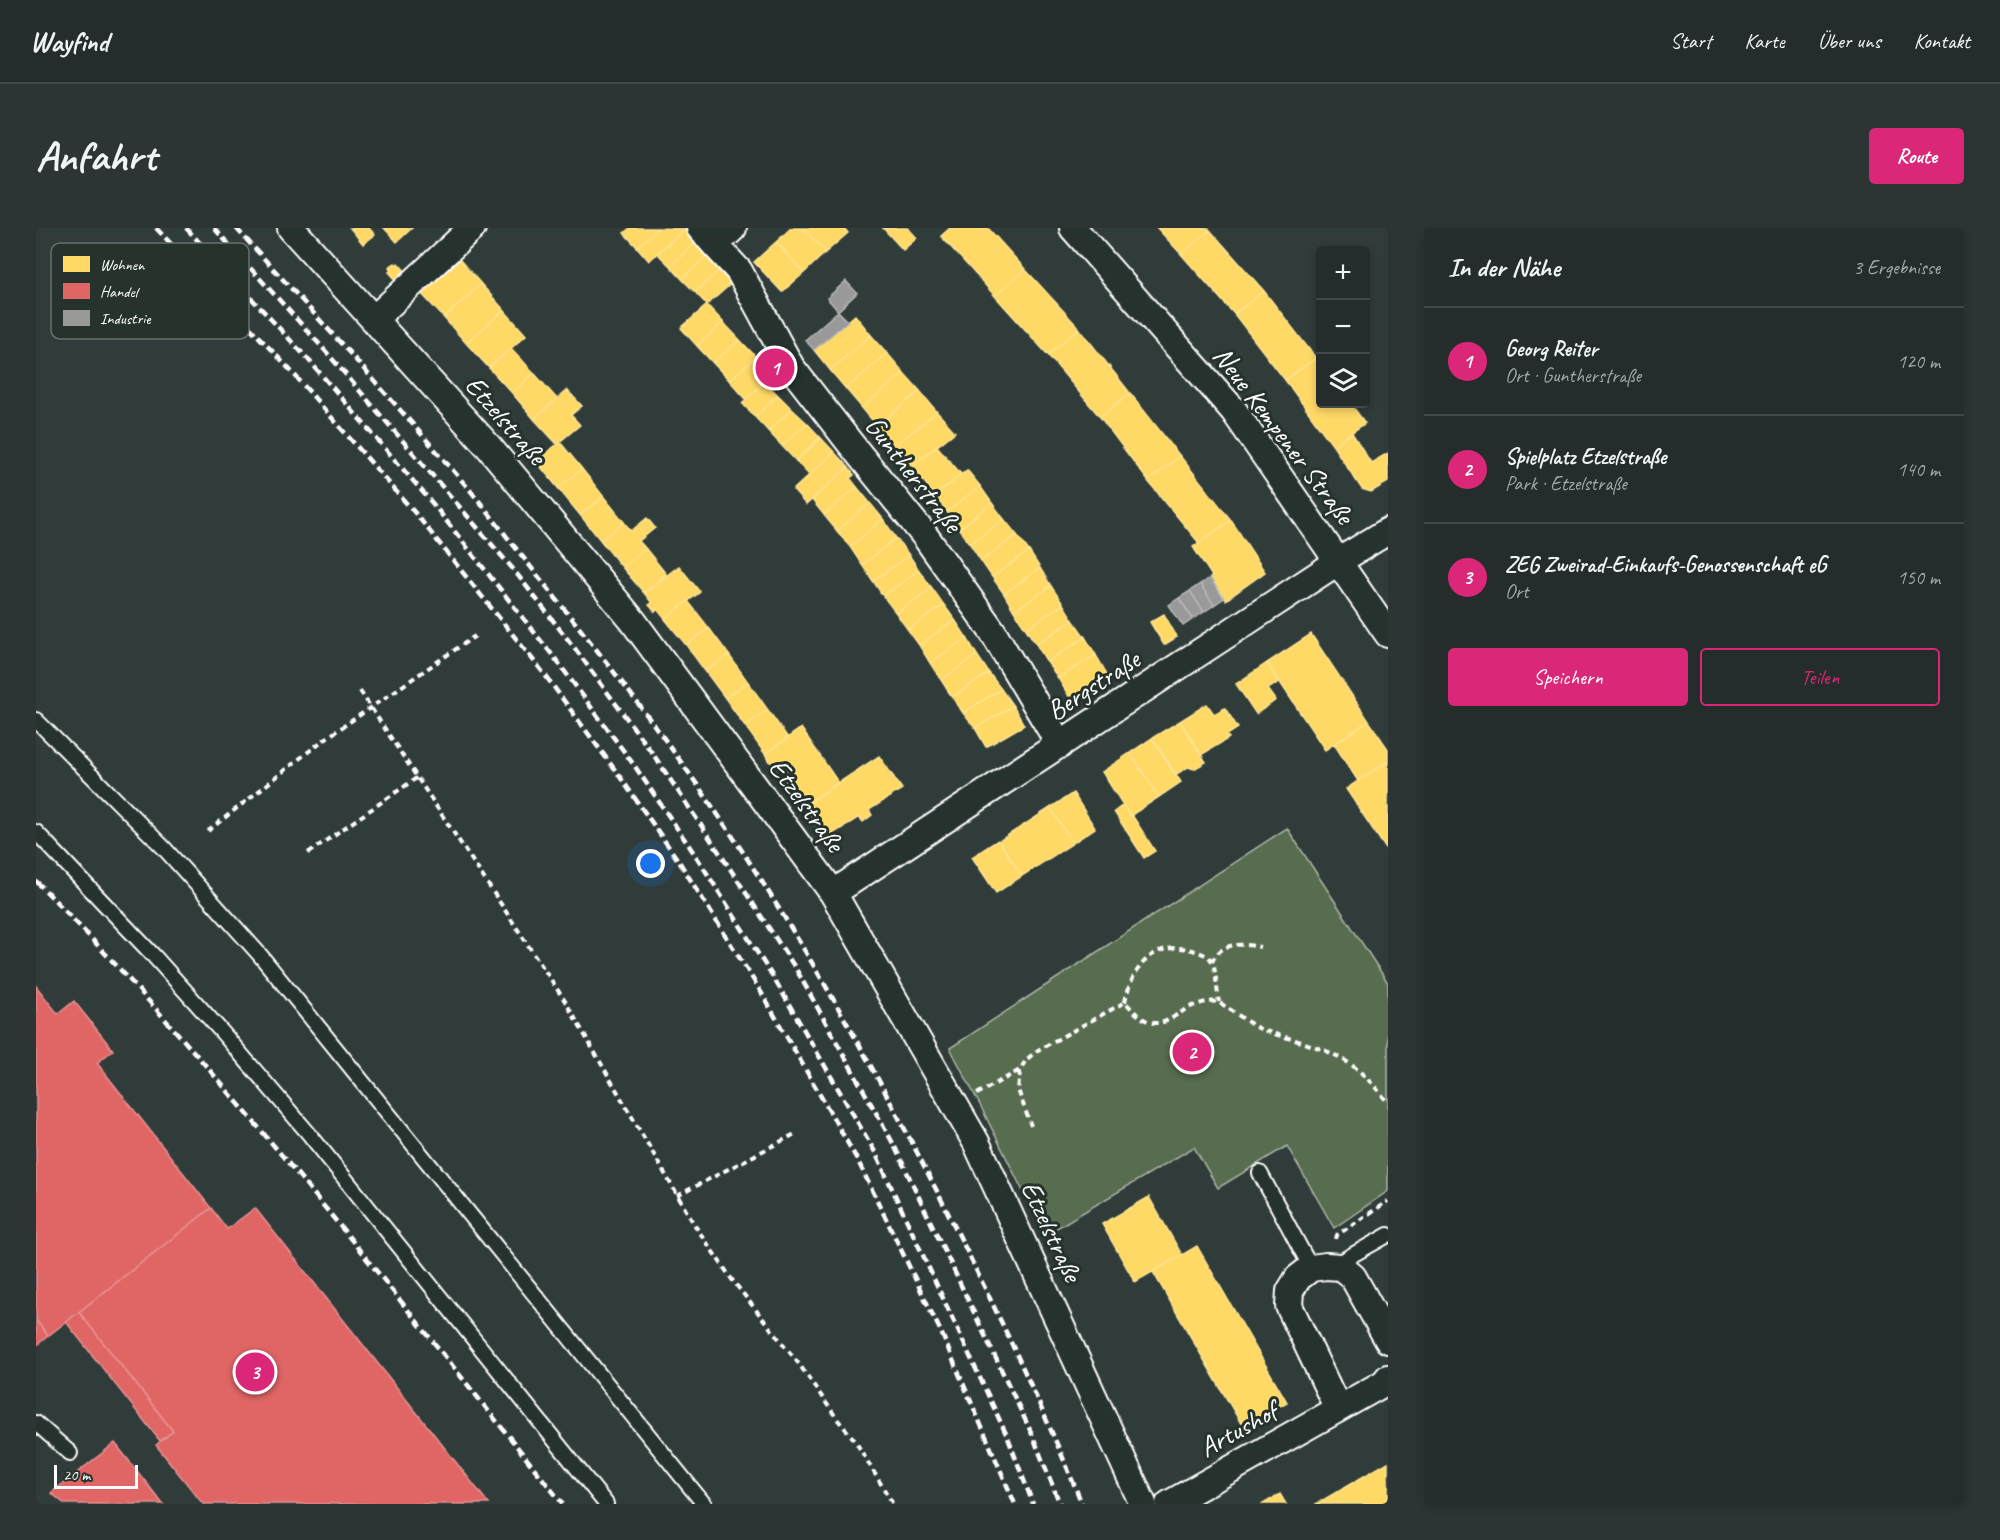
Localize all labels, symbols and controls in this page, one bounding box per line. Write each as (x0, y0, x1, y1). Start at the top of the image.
text: Wayfind (30, 24, 109, 59)
text: Start (1670, 28, 1711, 54)
text: Karte (1744, 28, 1785, 54)
text: Über uns (1818, 28, 1881, 54)
text: Kontakt (1914, 28, 1970, 54)
button: Route (1869, 128, 1964, 184)
text: Anfahrt (36, 130, 156, 183)
legend (51, 243, 249, 339)
map controls (1316, 246, 1370, 408)
button: + (1316, 246, 1370, 300)
text: In der Nähe (1448, 251, 1560, 284)
text: Wohnen (100, 255, 145, 275)
text: 3 Ergebnisse (1853, 255, 1940, 280)
text: Handel (100, 282, 141, 302)
button: − (1316, 300, 1370, 354)
text: Industrie (100, 309, 152, 329)
text: Georg Reiter (1505, 335, 1598, 363)
street label: Neue Kempener Straße (1206, 339, 1363, 532)
pin: 1 (756, 346, 794, 390)
text: 1 (1463, 349, 1472, 374)
text: 120 m (1897, 349, 1940, 374)
button: layers (1316, 354, 1370, 408)
text: Ort · Guntherstraße (1505, 363, 1641, 388)
street label: Etzelstraße (458, 368, 556, 473)
street label: Guntherstraße (858, 409, 972, 541)
text: Spielplatz Etzelstraße (1505, 443, 1666, 471)
text: 2 (1463, 457, 1472, 482)
text: 140 m (1897, 457, 1940, 482)
text: Park · Etzelstraße (1505, 471, 1627, 496)
text: ZEG Zweirad-Einkaufs-Genossenschaft eG (1505, 551, 1826, 579)
text: 3 (1463, 565, 1472, 590)
text: 150 m (1897, 565, 1940, 590)
text: Ort (1505, 579, 1529, 604)
street label: Bergstraße (1040, 641, 1148, 728)
button: Speichern (1448, 648, 1688, 706)
button: Teilen (1700, 648, 1940, 706)
street label: Etzelstraße (761, 751, 854, 860)
your location (636, 849, 665, 878)
pin: 2 (1172, 1030, 1212, 1074)
street label: Etzelstraße (1014, 1175, 1091, 1289)
pin: 3 (236, 1350, 274, 1394)
street label: Artushof (1193, 1390, 1288, 1465)
scale bar (54, 1462, 138, 1490)
text: 20 m (63, 1465, 90, 1485)

